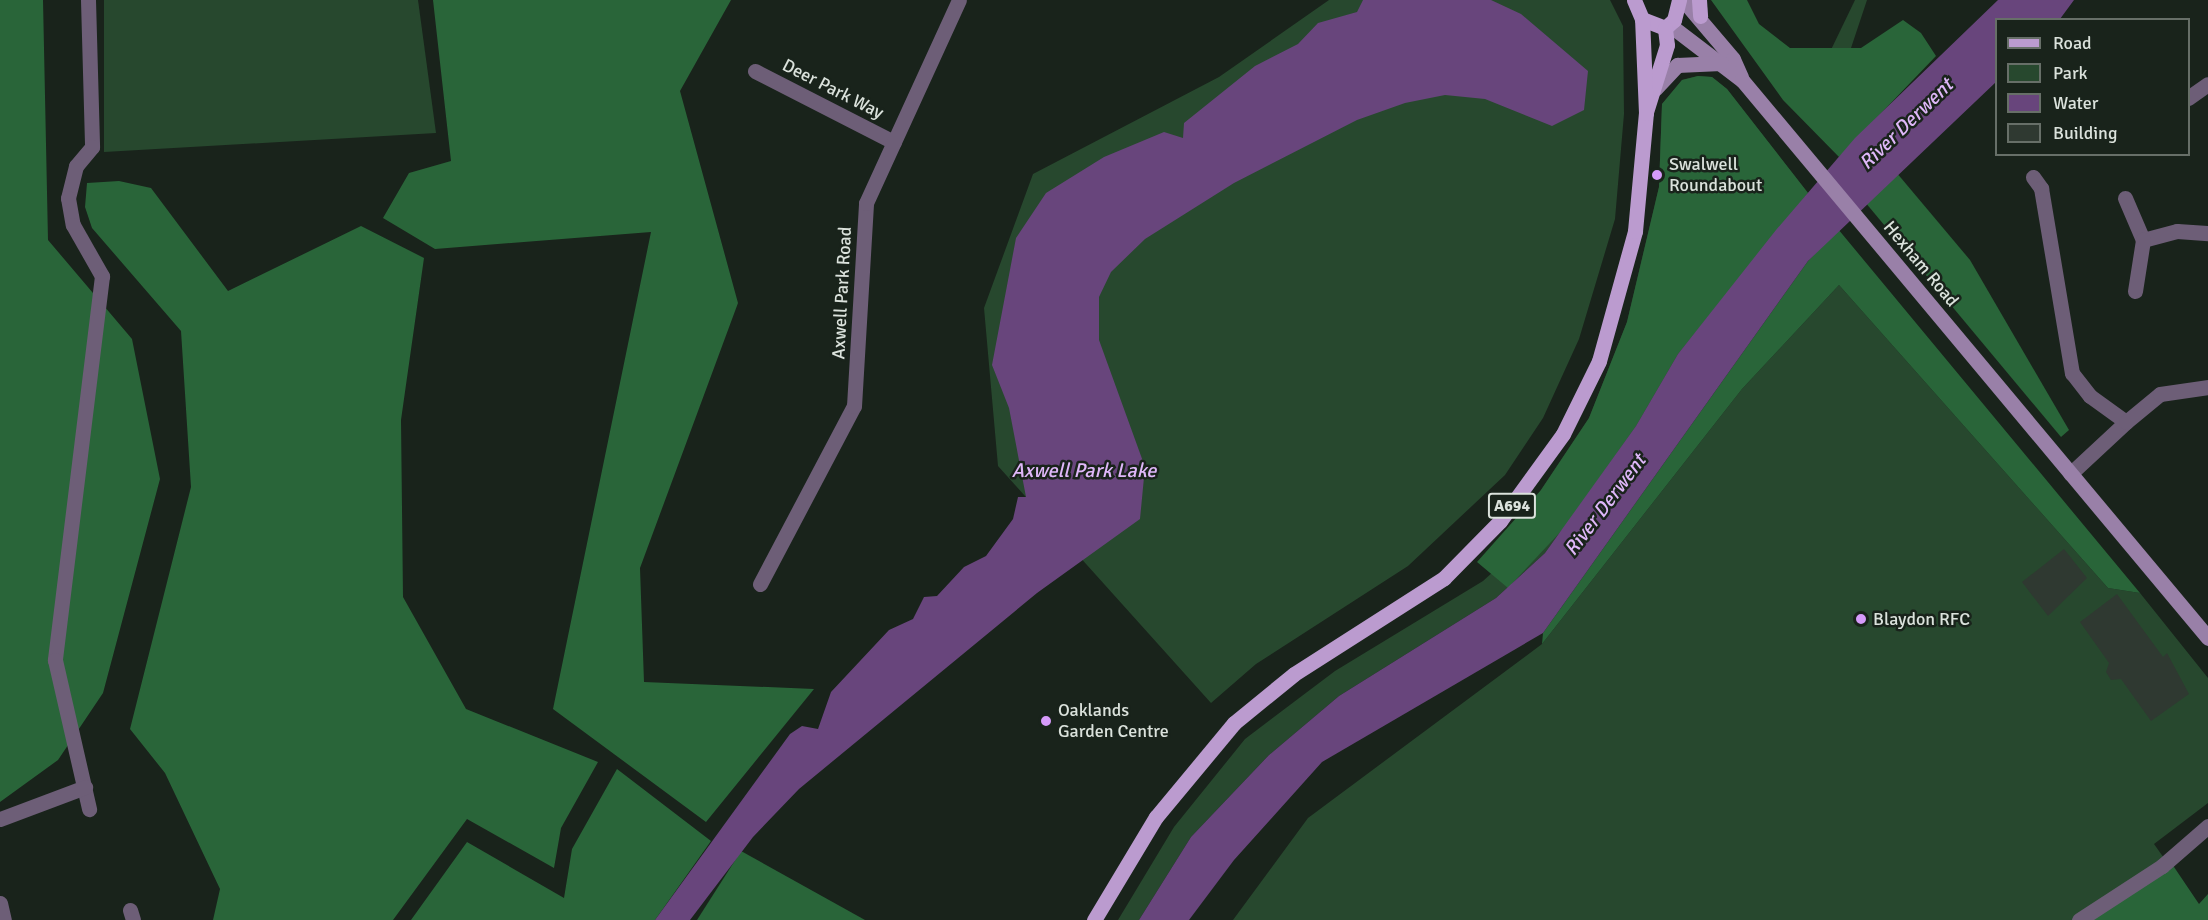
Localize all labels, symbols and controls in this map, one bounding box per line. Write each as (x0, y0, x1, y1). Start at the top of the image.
legend (1995, 18, 2190, 156)
text: Road (2053, 32, 2092, 54)
street label: Deer Park Way (779, 54, 887, 124)
text: Park (2053, 62, 2088, 84)
water label: River Derwent (1854, 73, 1958, 175)
text: Water (2053, 92, 2098, 114)
text: Building (2053, 122, 2117, 144)
place label: Swalwell Roundabout (1669, 154, 1762, 196)
marker: Swalwell Roundabout (1650, 168, 1664, 182)
street label: Hexham Road (1879, 217, 1963, 311)
street label: Axwell Park Road (828, 226, 856, 360)
water label: River Derwent (1559, 450, 1651, 560)
water label: Axwell Park Lake (1012, 458, 1156, 482)
road number: A694 (1486, 493, 1538, 519)
place label: Blaydon RFC (1873, 608, 1970, 630)
marker: Blaydon RFC (1854, 612, 1868, 626)
place label: Oaklands Garden Centre (1058, 700, 1169, 742)
marker: Oaklands Garden Centre (1039, 714, 1053, 728)

